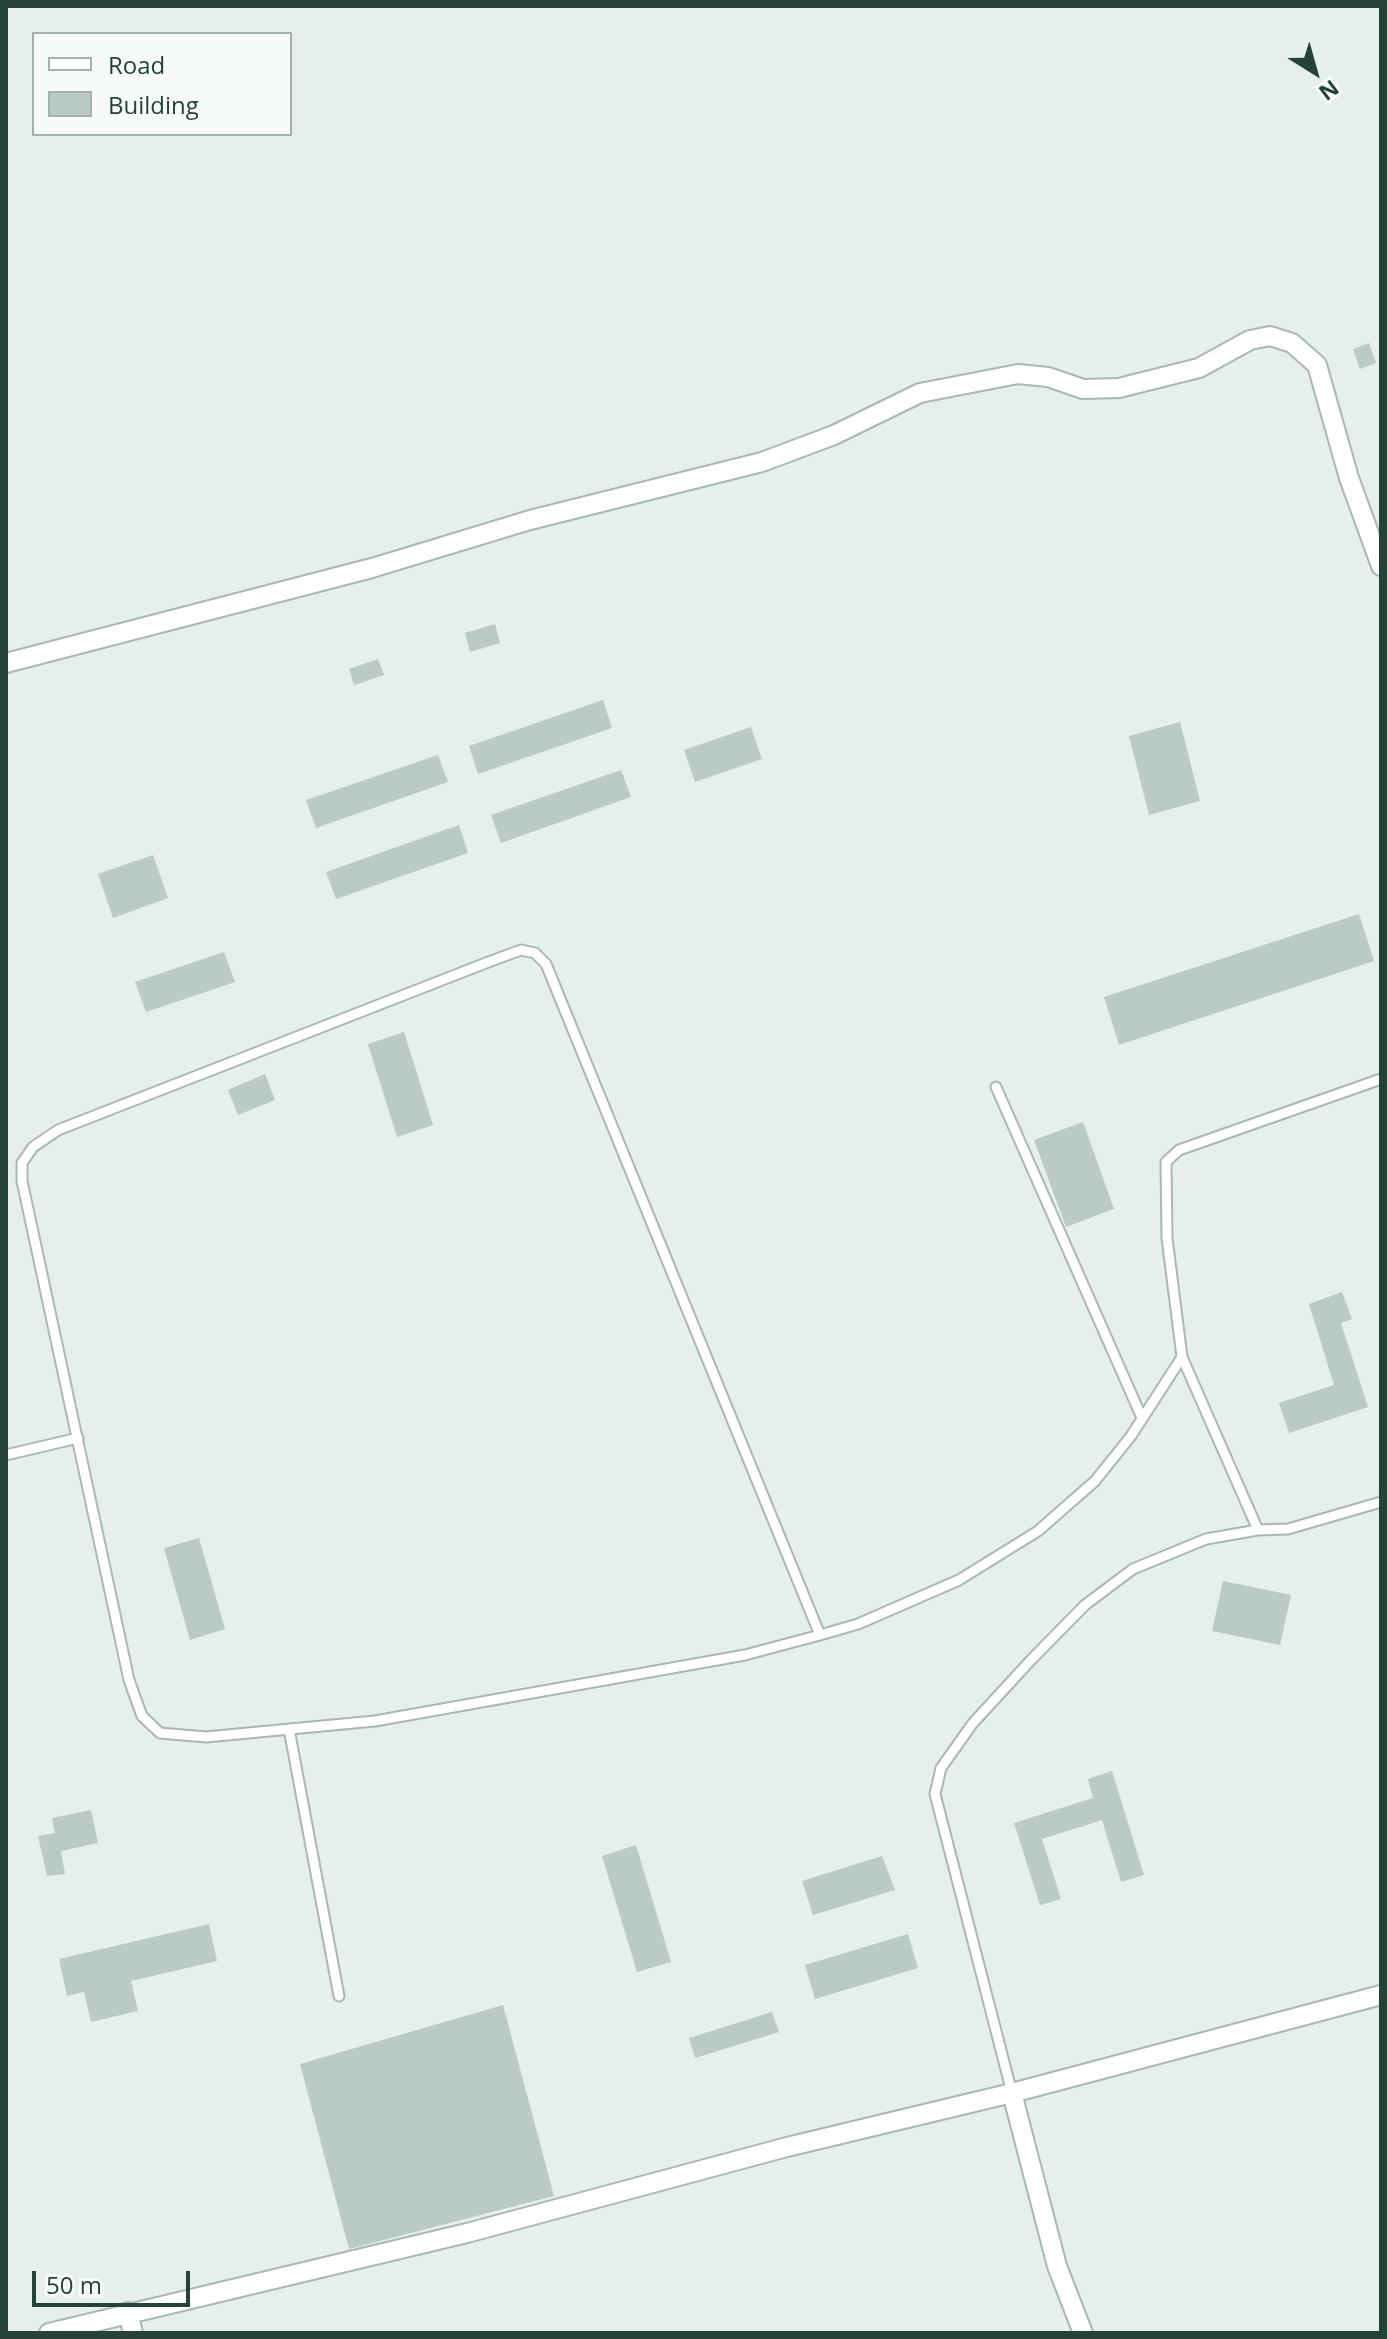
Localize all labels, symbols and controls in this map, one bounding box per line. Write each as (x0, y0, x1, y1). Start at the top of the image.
legend (32, 32, 292, 136)
north arrow (1275, 32, 1355, 112)
text: Road (108, 48, 165, 81)
text: N (1313, 74, 1346, 109)
text: Building (108, 88, 199, 121)
scale bar (36, 2255, 194, 2305)
text: 50 m (46, 2268, 102, 2301)

